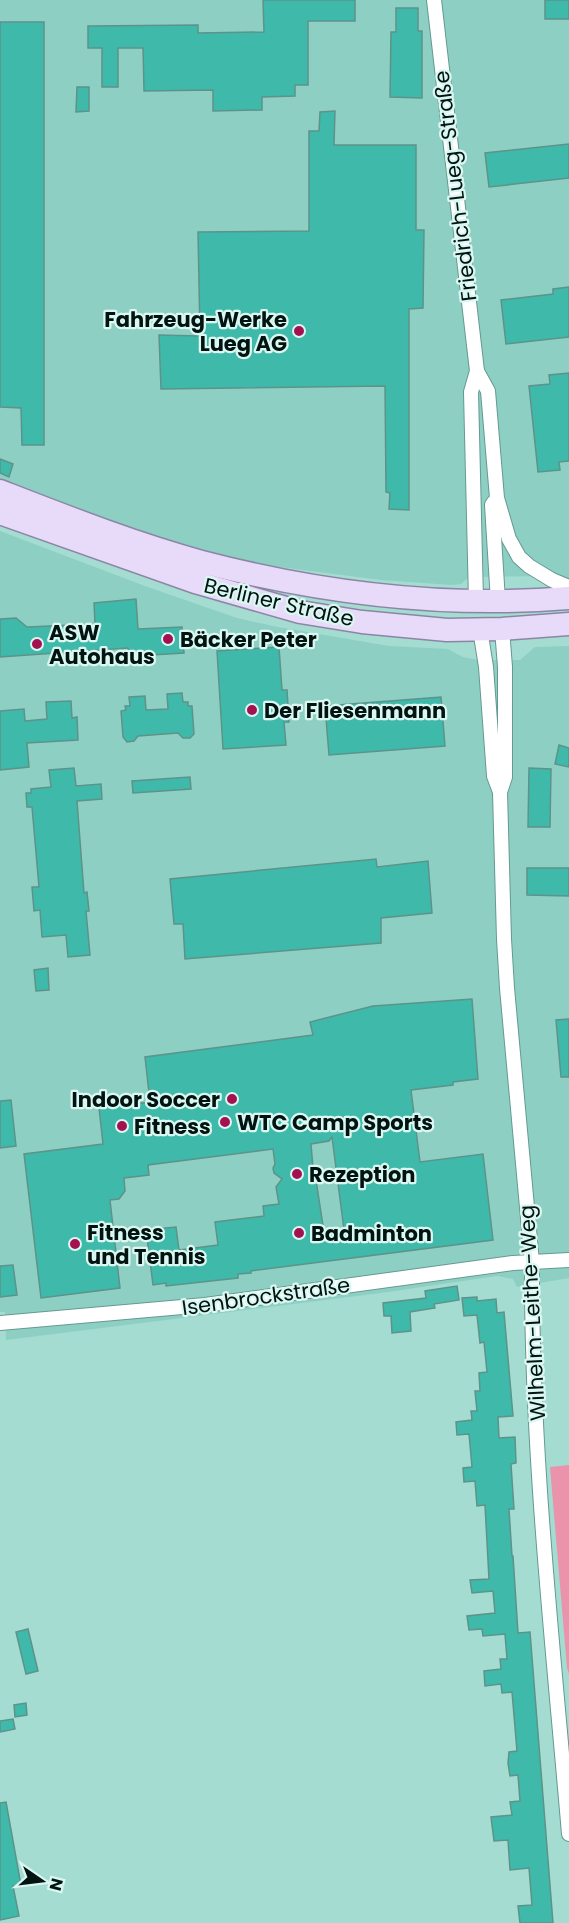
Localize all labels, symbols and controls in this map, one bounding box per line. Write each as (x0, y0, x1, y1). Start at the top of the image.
street label: Friedrich-Lueg-Straße (426, 69, 484, 303)
place label: Fahrzeug-Werke Lueg AG (104, 305, 287, 358)
marker: Fahrzeug-Werke Lueg AG (292, 324, 306, 338)
street label: Berliner Straße (201, 571, 357, 633)
place label: ASW Autohaus (49, 618, 155, 671)
place label: Bäcker Peter (180, 625, 317, 654)
marker: Bäcker Peter (161, 632, 175, 646)
marker: ASW Autohaus (30, 637, 44, 651)
place label: Der Fliesenmann (264, 696, 446, 725)
marker: Der Fliesenmann (245, 703, 259, 717)
place label: Indoor Soccer (72, 1085, 220, 1114)
marker: Indoor Soccer (225, 1092, 239, 1106)
place label: WTC Camp Sports (237, 1108, 433, 1137)
place label: Fitness (134, 1112, 211, 1141)
marker: WTC Camp Sports (218, 1115, 232, 1129)
marker: Fitness (115, 1119, 129, 1133)
place label: Rezeption (309, 1160, 416, 1189)
marker: Rezeption (290, 1167, 304, 1181)
street label: Wilhelm-Leithe-Weg (512, 1204, 552, 1422)
place label: Fitness und Tennis (87, 1218, 206, 1271)
place label: Badminton (311, 1219, 432, 1248)
marker: Badminton (292, 1226, 306, 1240)
marker: Fitness und Tennis (68, 1237, 82, 1251)
street label: Isenbrockstraße (180, 1270, 352, 1322)
north arrow (12, 1851, 72, 1911)
text: N (43, 1876, 69, 1893)

